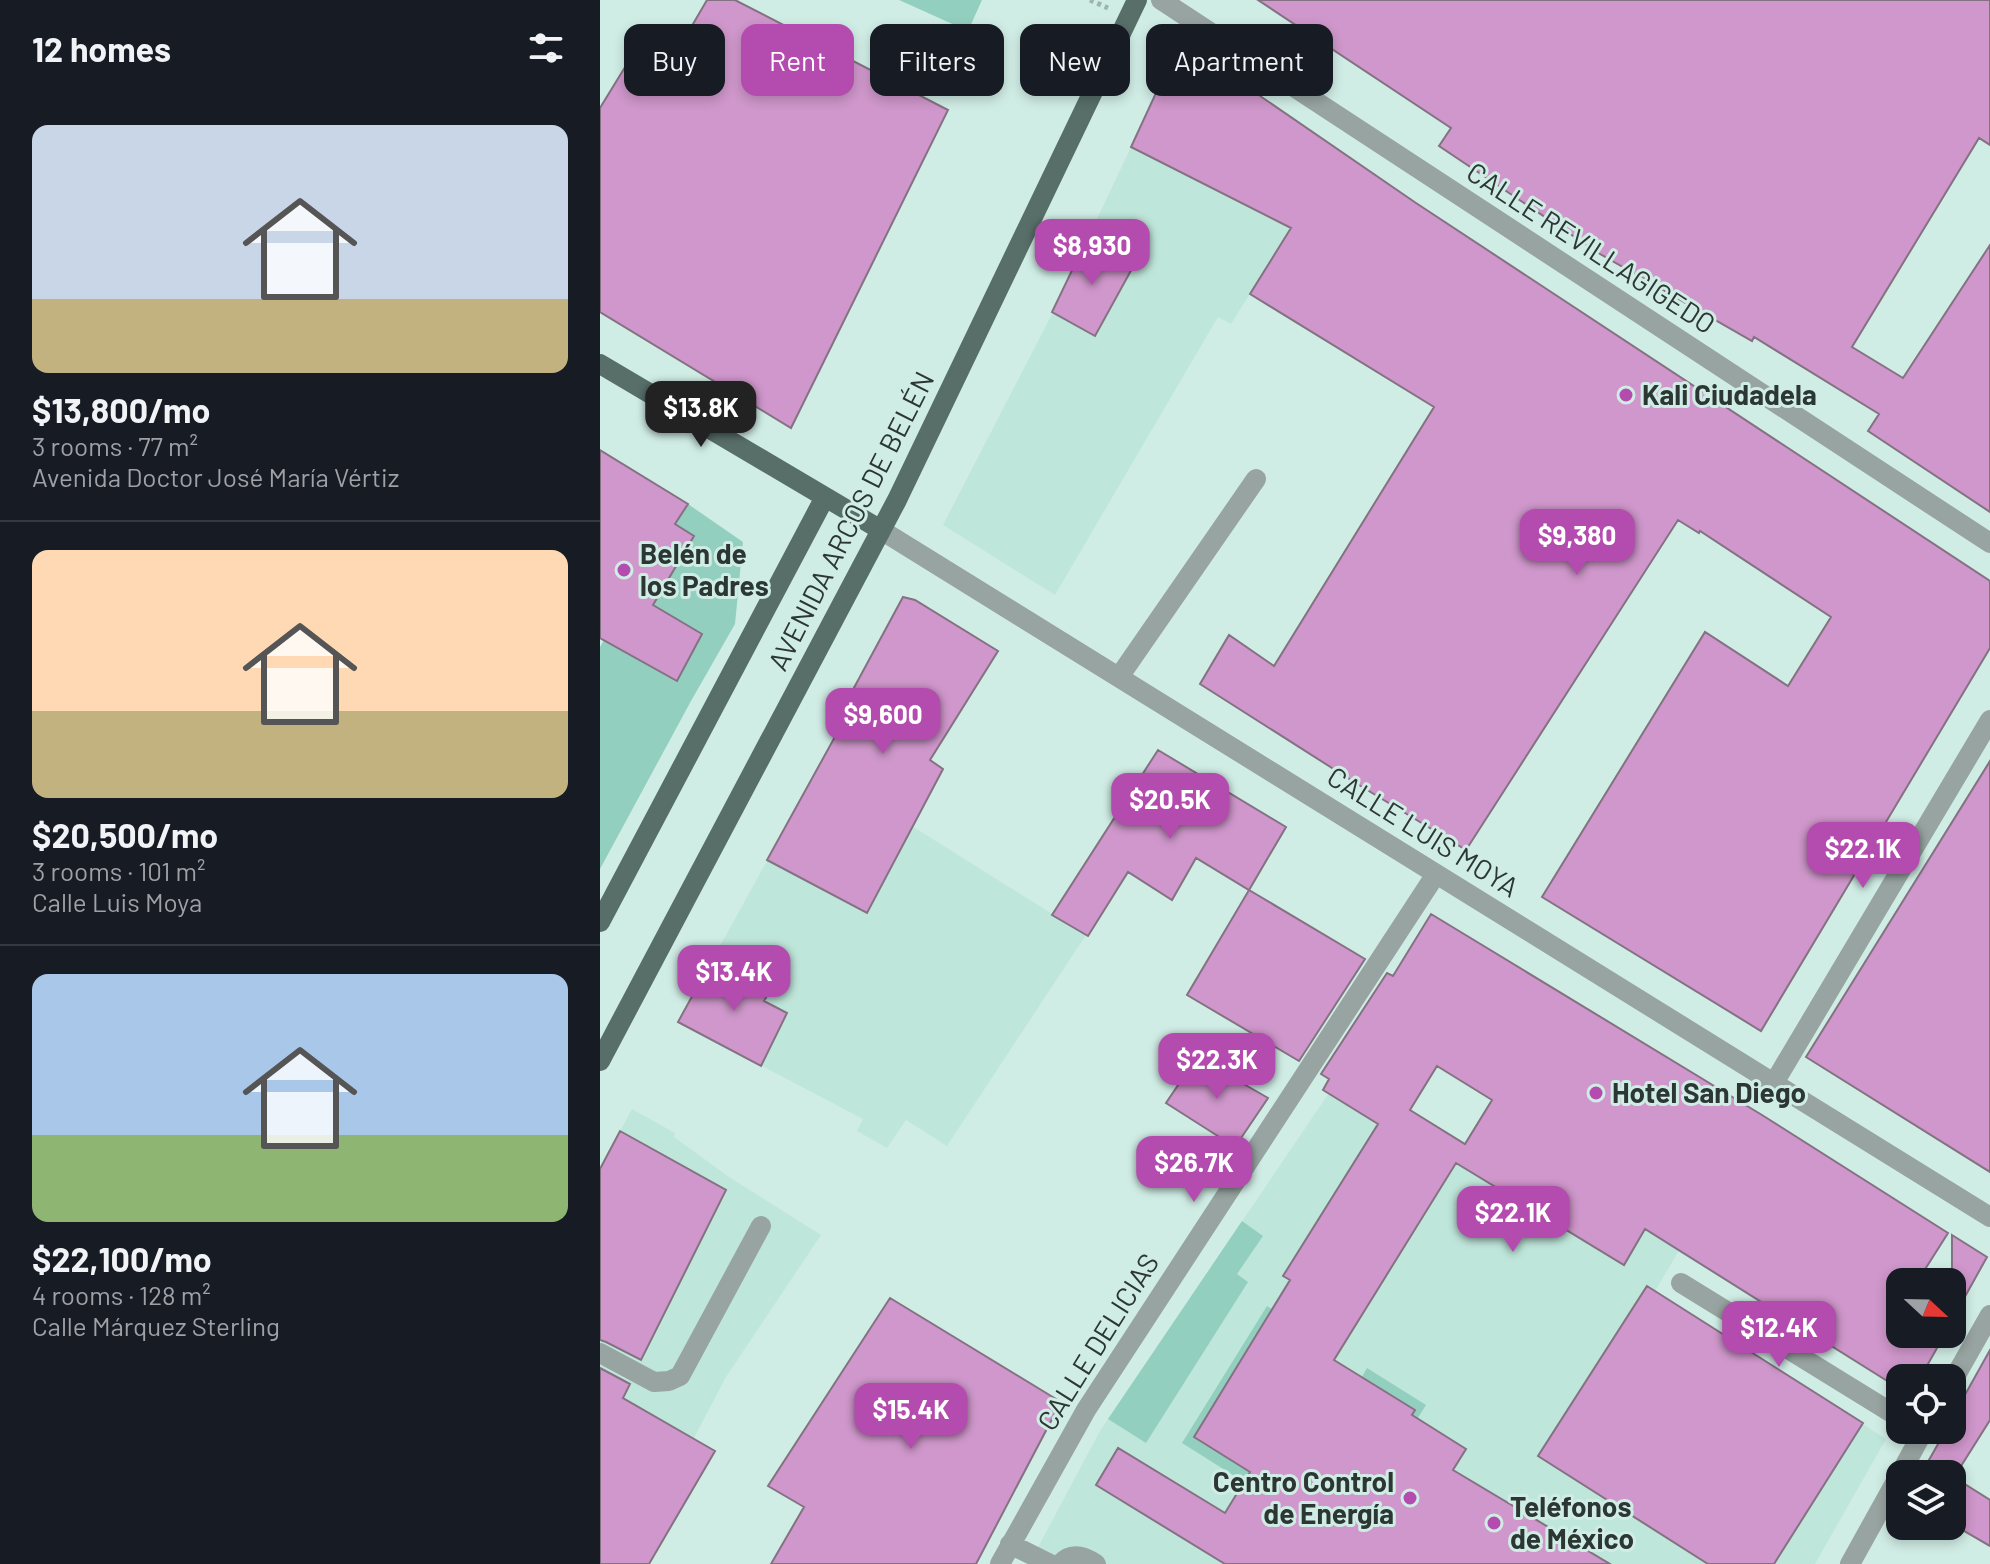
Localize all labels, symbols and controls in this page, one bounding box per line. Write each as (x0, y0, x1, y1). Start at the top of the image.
chip: Buy (624, 24, 725, 96)
chip: Rent (741, 24, 854, 96)
chip: Filters (870, 24, 1004, 96)
chip: New (1020, 24, 1130, 96)
chip: Apartment (1146, 24, 1333, 96)
icon: filters (524, 26, 568, 70)
text: 12 homes (32, 28, 171, 69)
street label: CALLE REVILLAGIGEDO (1461, 154, 1722, 340)
icon: home (228, 177, 372, 321)
pin: $8,930 (1027, 219, 1157, 287)
text: $8,930 (1053, 229, 1131, 260)
street label: AVENIDA ARCOS DE BELÉN (760, 365, 940, 676)
place label: Kali Ciudadela (1642, 377, 1817, 411)
pin: $13.8K (636, 381, 766, 449)
marker: Kali Ciudadela (1617, 386, 1635, 404)
text: $13,800/mo (32, 389, 210, 430)
text: $13.8K (663, 391, 739, 422)
text: 3 rooms · 77 m² (32, 430, 198, 461)
text: Avenida Doctor José María Vértiz (32, 461, 399, 492)
pin: $9,380 (1512, 509, 1642, 577)
text: $9,380 (1538, 519, 1616, 550)
place label: Belén de los Padres (640, 536, 769, 602)
marker: Belén de los Padres (615, 561, 633, 579)
icon: home (228, 602, 372, 746)
pin: $9,600 (818, 688, 948, 756)
text: $9,600 (843, 698, 923, 729)
street label: CALLE LUIS MOYA (1322, 759, 1526, 904)
pin: $20.5K (1105, 773, 1235, 841)
text: $20.5K (1129, 783, 1211, 814)
text: $20,500/mo (32, 814, 218, 855)
pin: $22.1K (1798, 822, 1928, 890)
text: $22.1K (1825, 832, 1901, 863)
text: 3 rooms · 101 m² (32, 855, 205, 886)
text: Calle Luis Moya (32, 886, 202, 917)
pin: $13.4K (669, 945, 799, 1013)
text: $13.4K (695, 955, 773, 986)
icon: home (228, 1026, 372, 1170)
pin: $22.3K (1152, 1033, 1282, 1101)
text: $22.3K (1176, 1043, 1258, 1074)
place label: Hotel San Diego (1612, 1075, 1806, 1109)
marker: Hotel San Diego (1587, 1084, 1605, 1102)
pin: $26.7K (1129, 1136, 1259, 1204)
text: $26.7K (1154, 1146, 1234, 1177)
pin: $22.1K (1448, 1186, 1578, 1254)
text: $22.1K (1475, 1196, 1551, 1227)
text: $22,100/mo (32, 1238, 212, 1279)
street label: CALLE DELICIAS (1029, 1247, 1165, 1436)
north arrow (1886, 1268, 1966, 1348)
map controls (1886, 1268, 1966, 1540)
text: 4 rooms · 128 m² (32, 1279, 211, 1310)
pin: $12.4K (1714, 1301, 1844, 1369)
text: Calle Márquez Sterling (32, 1310, 280, 1341)
text: $12.4K (1740, 1311, 1818, 1342)
button: locate (1886, 1364, 1966, 1444)
pin: $15.4K (846, 1383, 976, 1451)
text: $15.4K (872, 1393, 950, 1424)
button: layers (1886, 1460, 1966, 1540)
place label: Centro Control de Energía (1213, 1464, 1394, 1530)
marker: Centro Control de Energía (1401, 1489, 1419, 1507)
place label: Teléfonos de México (1510, 1489, 1634, 1555)
marker: Teléfonos de México (1485, 1514, 1503, 1532)

